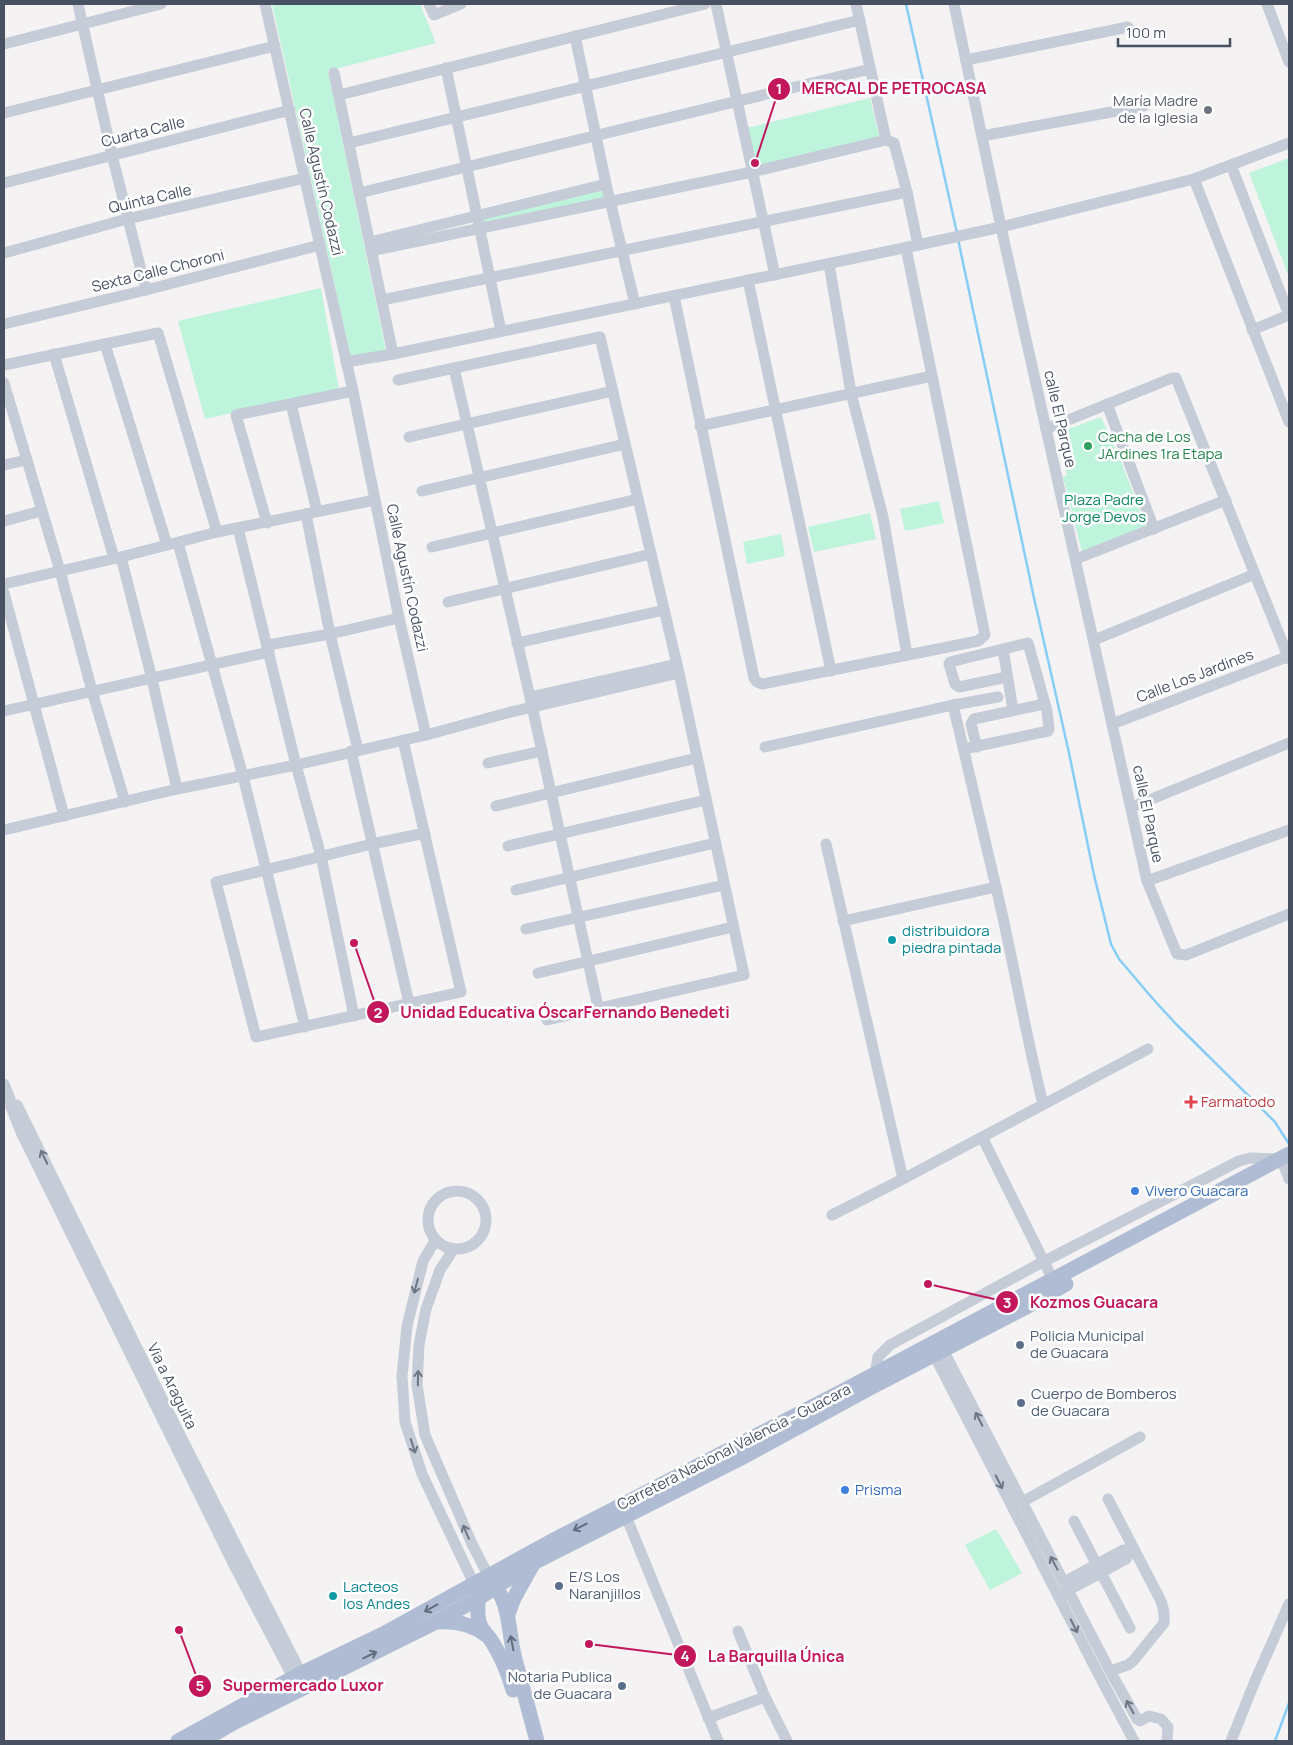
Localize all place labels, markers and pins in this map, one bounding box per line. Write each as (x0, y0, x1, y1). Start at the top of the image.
callout: MERCAL DE PETROCASA (766, 73, 997, 104)
place label: María Madre de la Iglesia (1113, 90, 1198, 128)
marker: María Madre de la Iglesia (1202, 104, 1214, 116)
place label: Cacha de Los JArdines 1ra Etapa (1098, 426, 1223, 464)
marker: Cacha de Los JArdines 1ra Etapa (1082, 440, 1094, 452)
place label: distribuidora piedra pintada (902, 920, 1001, 958)
marker: distribuidora piedra pintada (886, 934, 898, 946)
callout: Unidad Educativa ÓscarFernando Benedeti (366, 997, 740, 1028)
place label: Farmatodo (1201, 1091, 1276, 1112)
marker: Farmatodo (1185, 1096, 1197, 1108)
place label: Vivero Guacara (1145, 1180, 1248, 1201)
marker: Vivero Guacara (1129, 1185, 1141, 1197)
callout: Kozmos Guacara (995, 1287, 1168, 1318)
place label: Policia Municipal de Guacara (1030, 1325, 1144, 1363)
marker: Policia Municipal de Guacara (1014, 1339, 1026, 1351)
place label: Cuerpo de Bomberos de Guacara (1031, 1383, 1177, 1421)
marker: Cuerpo de Bomberos de Guacara (1015, 1397, 1027, 1409)
place label: Prisma (855, 1479, 902, 1500)
marker: Prisma (839, 1484, 851, 1496)
place label: E/S Los Naranjillos (569, 1566, 641, 1604)
place label: Lacteos los Andes (343, 1576, 410, 1614)
marker: E/S Los Naranjillos (553, 1580, 565, 1592)
marker: Lacteos los Andes (327, 1590, 339, 1602)
callout: La Barquilla Única (673, 1641, 854, 1672)
place label: Notaria Publica de Guacara (508, 1666, 612, 1704)
callout: Supermercado Luxor (187, 1670, 393, 1701)
marker: Notaria Publica de Guacara (616, 1680, 628, 1692)

